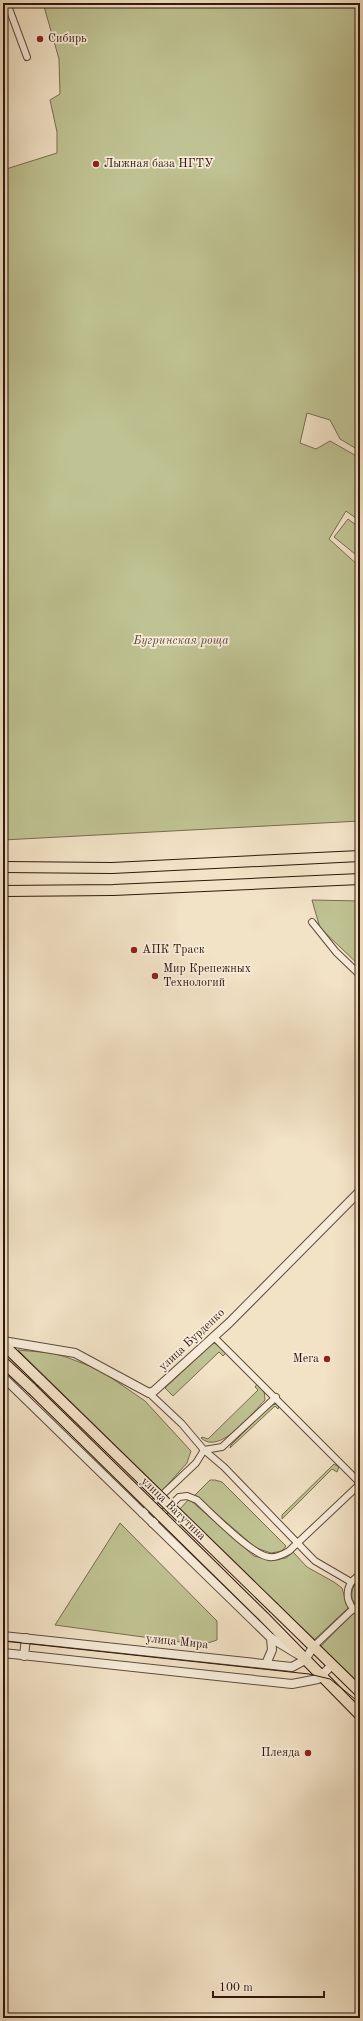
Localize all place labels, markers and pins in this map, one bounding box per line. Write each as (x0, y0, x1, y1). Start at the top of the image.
place label: Сибирь (48, 33, 87, 45)
marker: Сибирь (35, 34, 45, 44)
place label: Лыжная база НГТУ (104, 158, 213, 170)
marker: Лыжная база НГТУ (91, 159, 101, 169)
place label: АПК Траск (142, 944, 205, 956)
marker: АПК Траск (129, 945, 139, 955)
place label: Мир Крепежных Технологий (163, 963, 251, 989)
marker: Мир Крепежных Технологий (150, 971, 160, 981)
place label: Мега (293, 1353, 319, 1365)
marker: Мега (322, 1354, 332, 1364)
place label: Плеяда (261, 1747, 300, 1759)
marker: Плеяда (303, 1748, 313, 1758)

